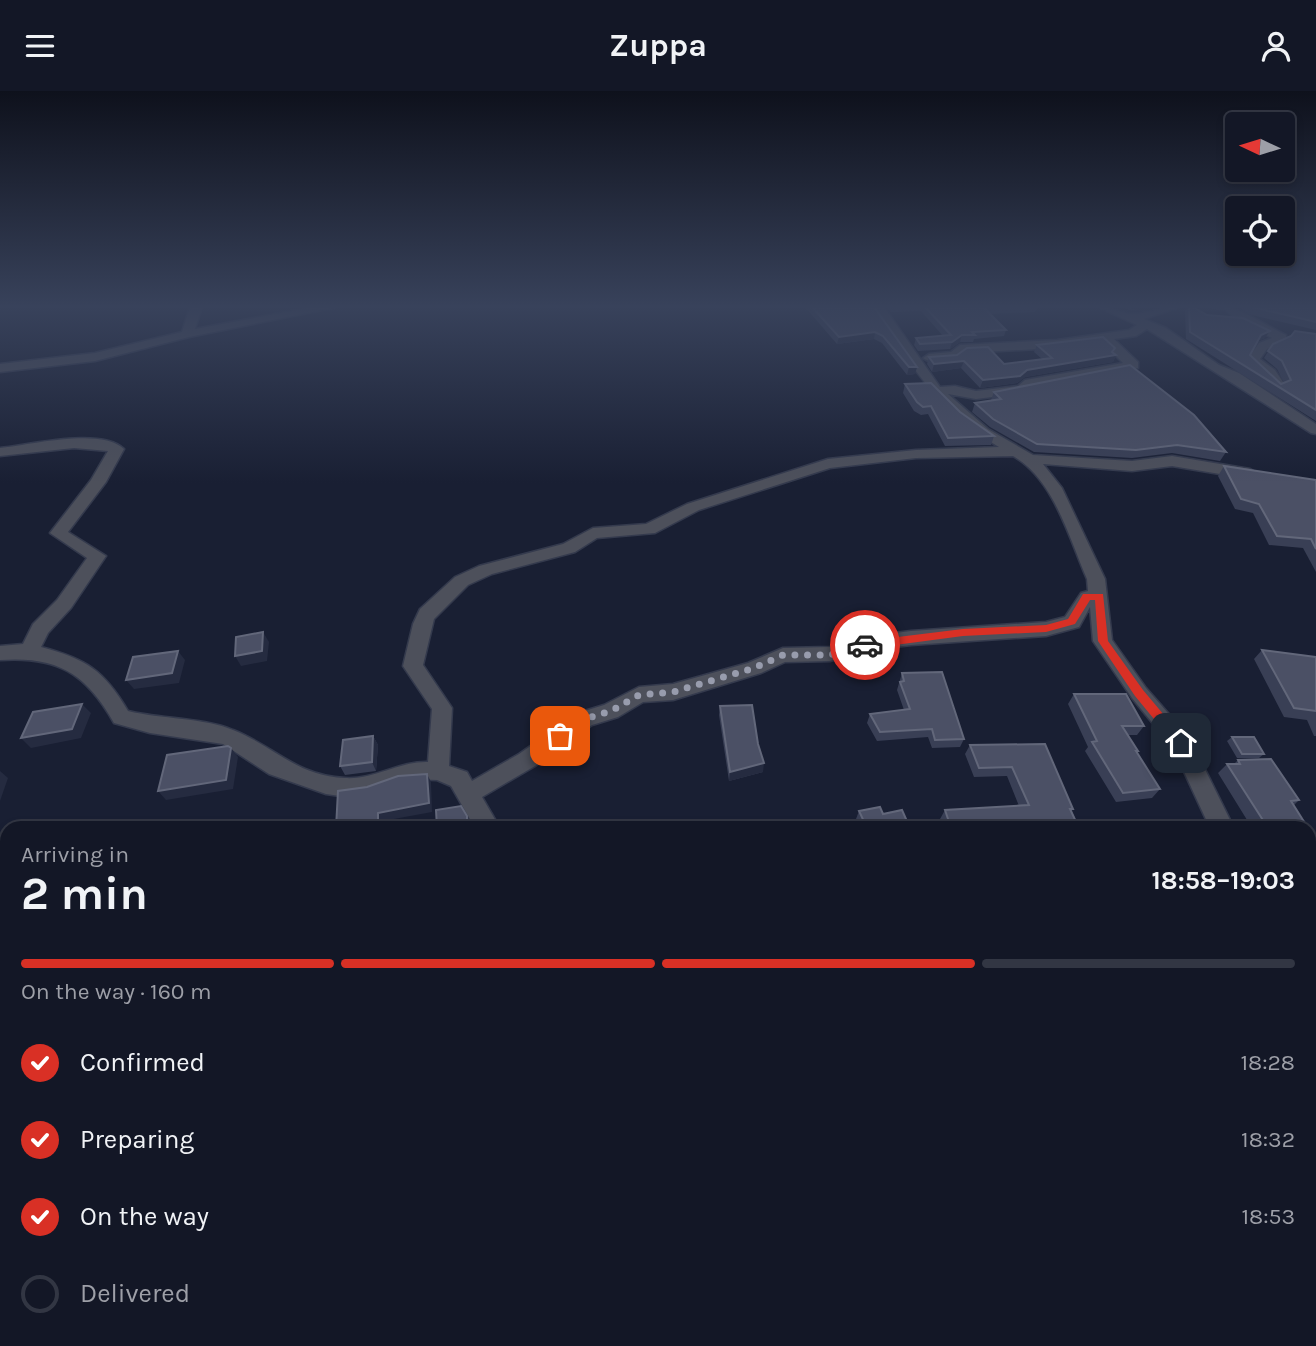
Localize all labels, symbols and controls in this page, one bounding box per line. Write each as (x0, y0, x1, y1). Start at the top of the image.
icon: menu (21, 27, 59, 65)
text: Zuppa (609, 27, 707, 64)
icon: person (1257, 27, 1295, 65)
north arrow (1225, 112, 1295, 182)
map controls (1225, 112, 1295, 266)
button: locate (1225, 196, 1295, 266)
courier (830, 610, 900, 680)
icon: car (846, 626, 884, 664)
pin (530, 706, 590, 766)
pin (1151, 713, 1211, 773)
icon: bag (541, 717, 579, 755)
icon: home (1162, 724, 1200, 762)
text: Arriving in (21, 841, 129, 868)
text: 18:58–19:03 (1152, 865, 1295, 896)
text: 2 min (21, 867, 148, 921)
text: On the way · 160 m (21, 978, 211, 1005)
icon: check (21, 1044, 59, 1082)
text: Confirmed (80, 1047, 205, 1078)
text: 18:28 (1241, 1049, 1295, 1076)
icon: check (21, 1121, 59, 1159)
text: Preparing (80, 1124, 194, 1155)
text: 18:32 (1241, 1126, 1295, 1153)
icon: check (21, 1198, 59, 1236)
text: On the way (80, 1201, 209, 1232)
text: 18:53 (1241, 1203, 1295, 1230)
text: Delivered (80, 1278, 190, 1309)

